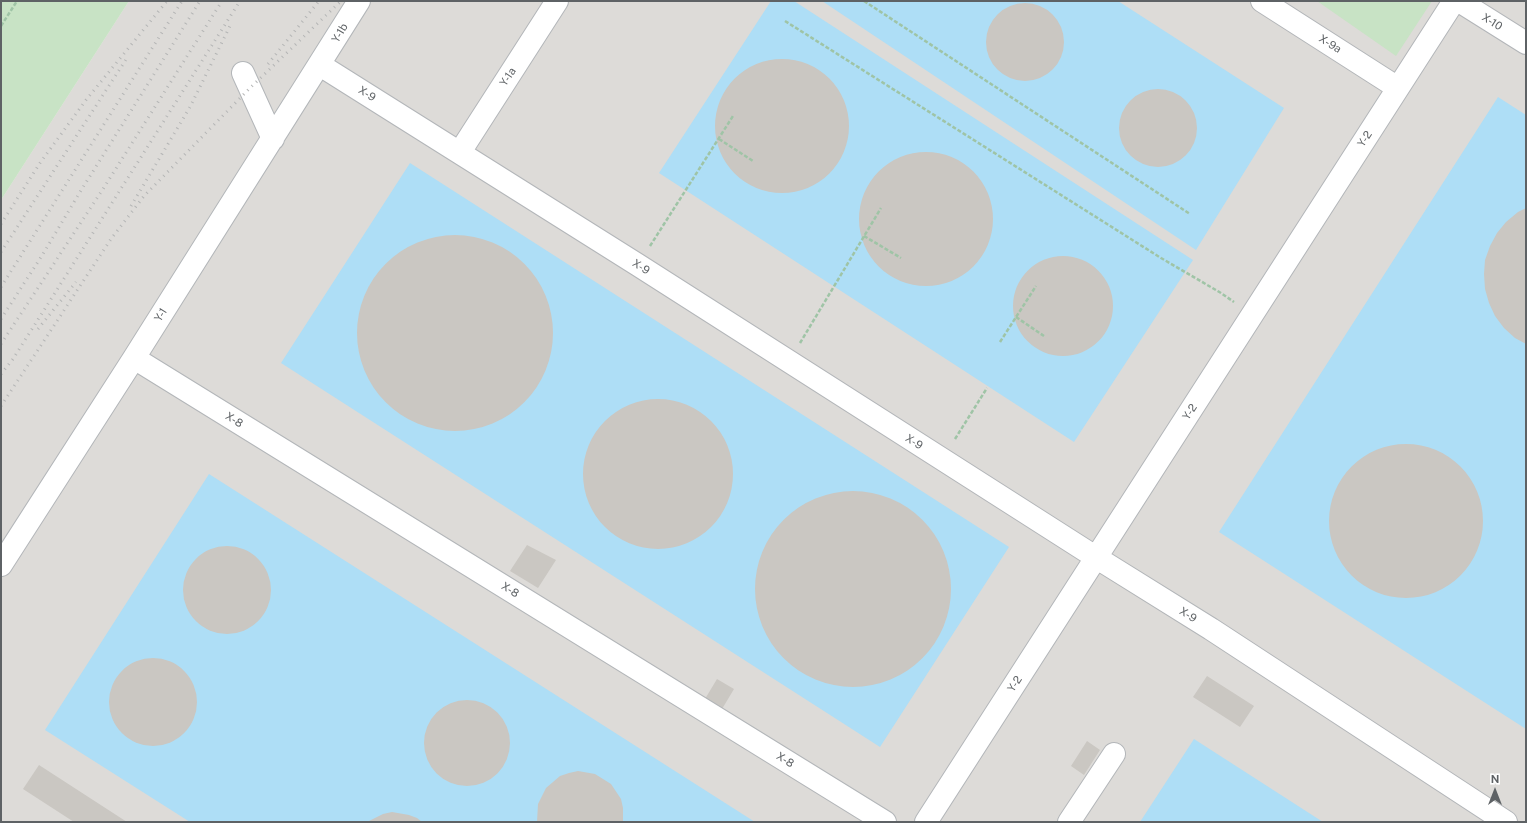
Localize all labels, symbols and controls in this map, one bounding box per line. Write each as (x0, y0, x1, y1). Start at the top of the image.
street label: X-10 (1479, 11, 1505, 33)
street label: Y-1b (329, 21, 351, 45)
street label: X-9a (1316, 32, 1344, 56)
street label: Y-1a (497, 65, 519, 89)
street label: X-9 (356, 84, 378, 104)
street label: Y-2 (1355, 128, 1375, 150)
street label: X-9 (630, 257, 652, 277)
street label: Y-1 (152, 306, 170, 324)
street label: Y-2 (1180, 401, 1200, 423)
street label: X-8 (223, 410, 245, 430)
street label: X-9 (903, 432, 925, 452)
street label: X-8 (499, 580, 521, 600)
street label: X-9 (1177, 605, 1199, 625)
street label: Y-2 (1005, 673, 1025, 695)
street label: X-8 (774, 750, 796, 770)
north arrow (1475, 771, 1515, 811)
text: N (1491, 773, 1499, 785)

